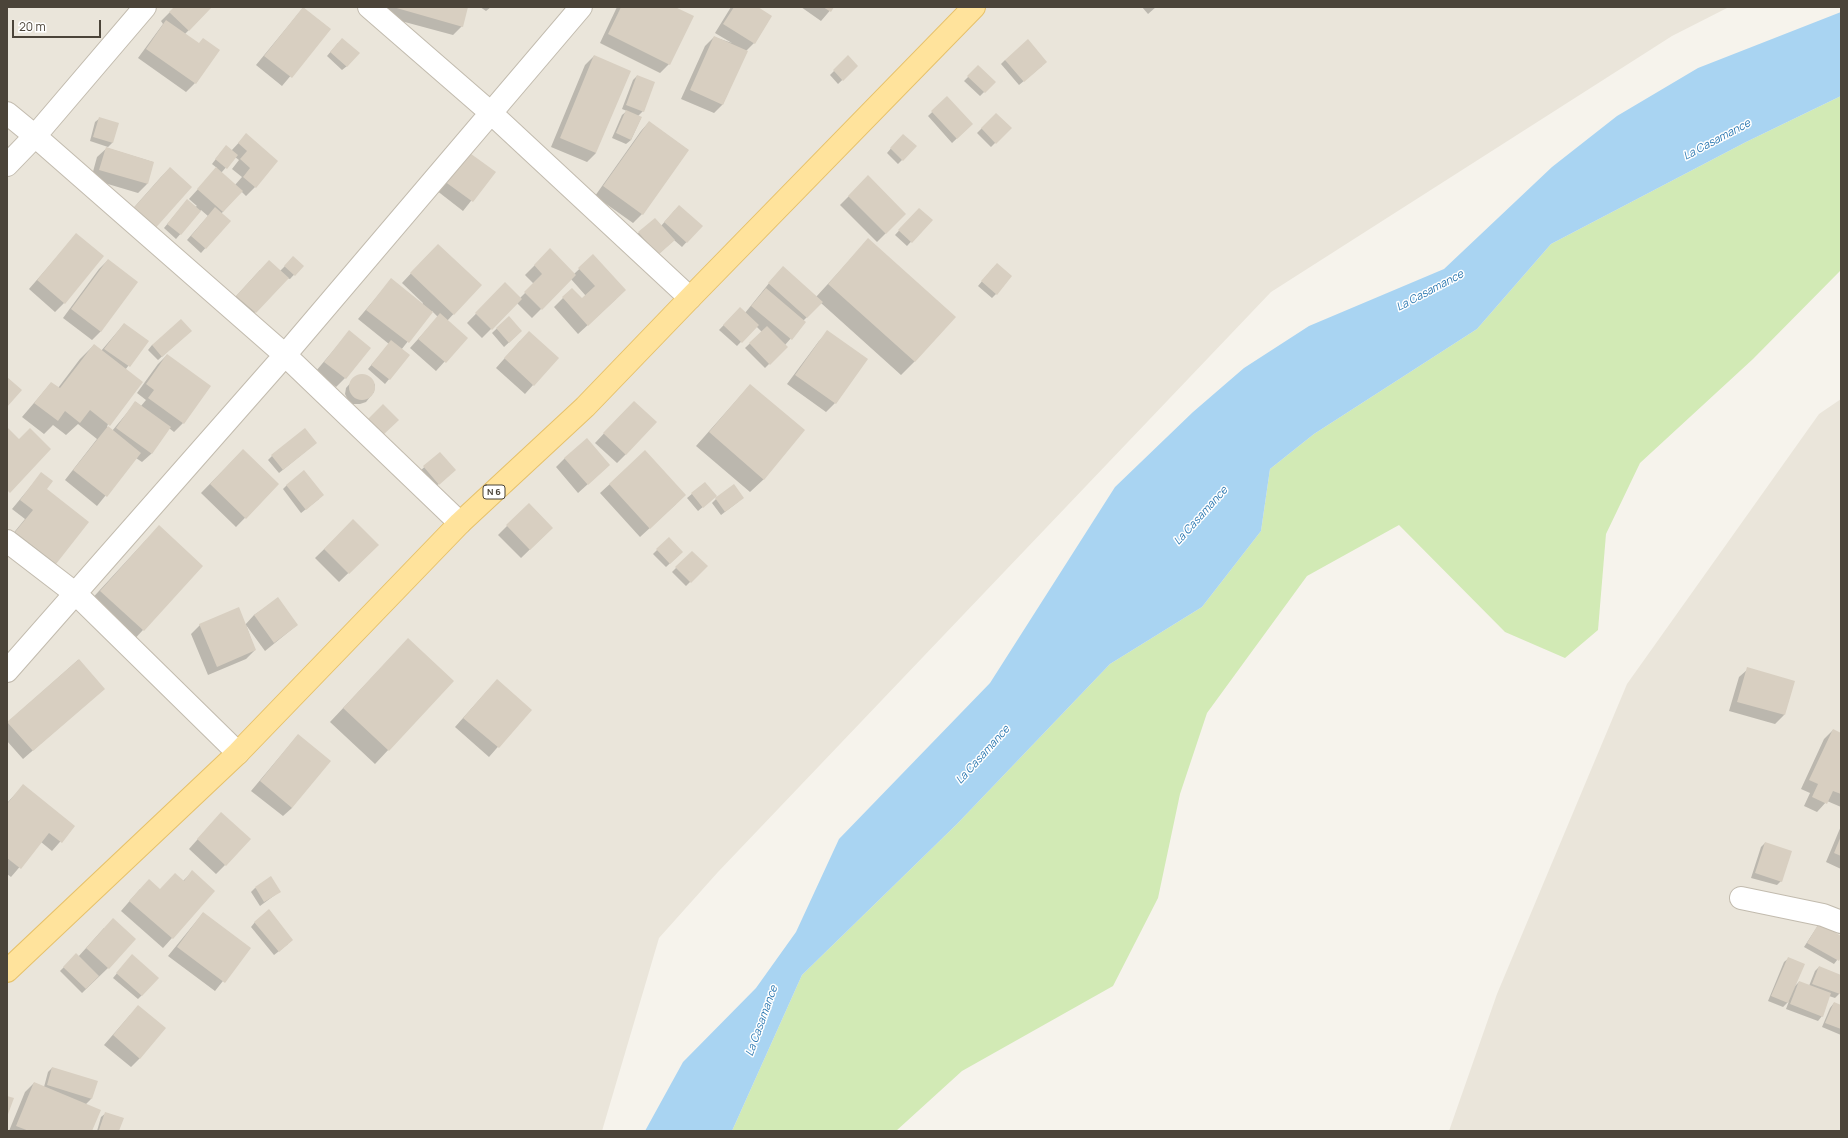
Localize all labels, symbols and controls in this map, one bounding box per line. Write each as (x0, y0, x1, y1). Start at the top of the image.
scale bar (14, 12, 103, 38)
text: 20 m (19, 18, 46, 35)
water label: La Casamance (1681, 117, 1753, 163)
water label: La Casamance (1394, 268, 1466, 314)
water label: La Casamance (1171, 484, 1231, 548)
road number: N 6 (483, 485, 505, 499)
water label: La Casamance (953, 723, 1013, 787)
water label: La Casamance (743, 984, 781, 1058)

